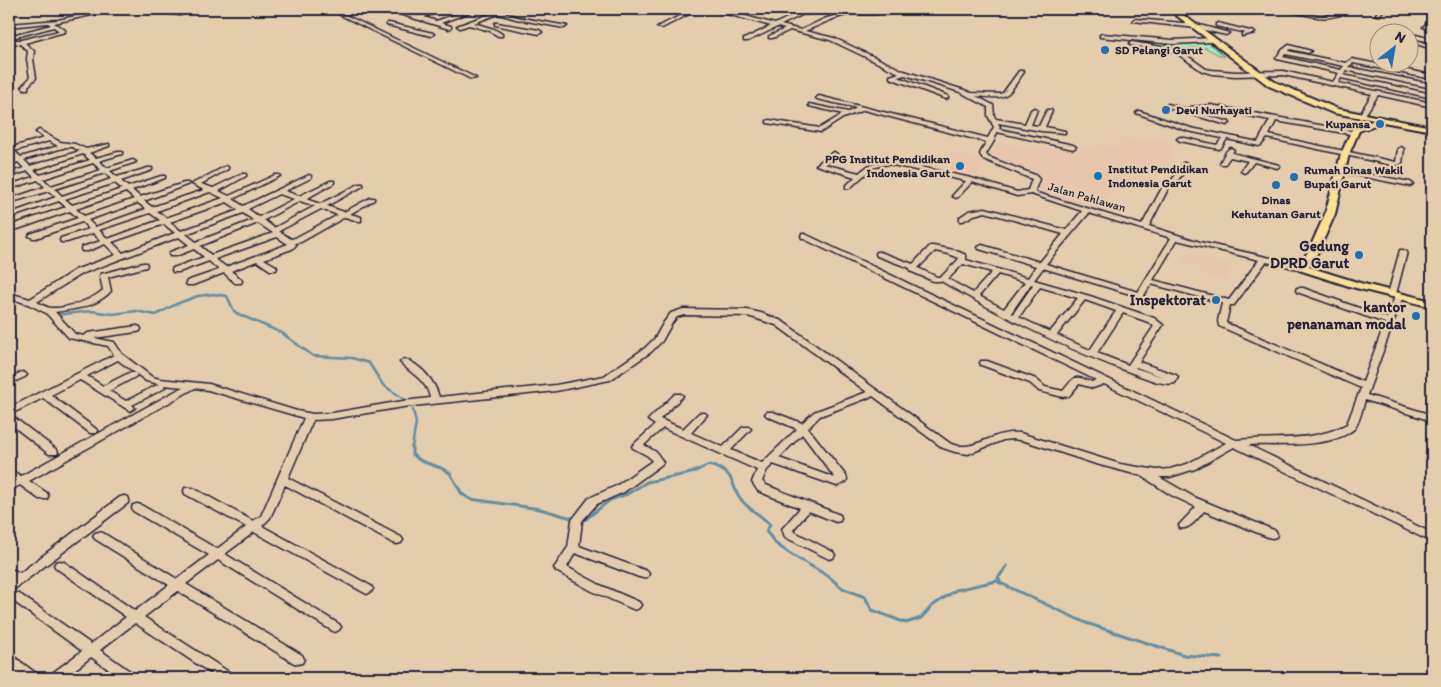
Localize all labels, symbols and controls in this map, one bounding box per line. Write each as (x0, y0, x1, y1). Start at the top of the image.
north arrow (1368, 22, 1418, 72)
text: N (1392, 28, 1409, 47)
place label: SD Pelangi Garut (1115, 43, 1203, 58)
marker: SD Pelangi Garut (1099, 44, 1111, 56)
place label: Devi Nurhayati (1176, 103, 1252, 118)
marker: Devi Nurhayati (1160, 104, 1172, 116)
place label: Kupansa (1326, 117, 1371, 132)
marker: Kupansa (1374, 118, 1386, 130)
place label: PPG Institut Pendidikan Indonesia Garut (825, 152, 950, 180)
marker: PPG Institut Pendidikan Indonesia Garut (954, 160, 966, 172)
place label: Institut Pendidikan Indonesia Garut (1108, 162, 1208, 190)
place label: Rumah Dinas Wakil Bupati Garut (1304, 163, 1404, 192)
marker: Institut Pendidikan Indonesia Garut (1092, 170, 1104, 182)
marker: Rumah Dinas Wakil Bupati Garut (1288, 171, 1300, 183)
street label: Jalan Pahlawan (1046, 179, 1128, 215)
marker: Dinas Kehutanan Garut (1270, 179, 1282, 191)
place label: Dinas Kehutanan Garut (1231, 193, 1321, 221)
place label: Gedung DPRD Garut (1270, 237, 1349, 272)
marker: Gedung DPRD Garut (1353, 249, 1365, 261)
place label: Inspektorat (1130, 291, 1206, 310)
marker: Inspektorat (1210, 294, 1222, 306)
place label: kantor penanaman modal (1286, 298, 1407, 334)
marker: kantor penanaman modal (1410, 310, 1422, 322)

